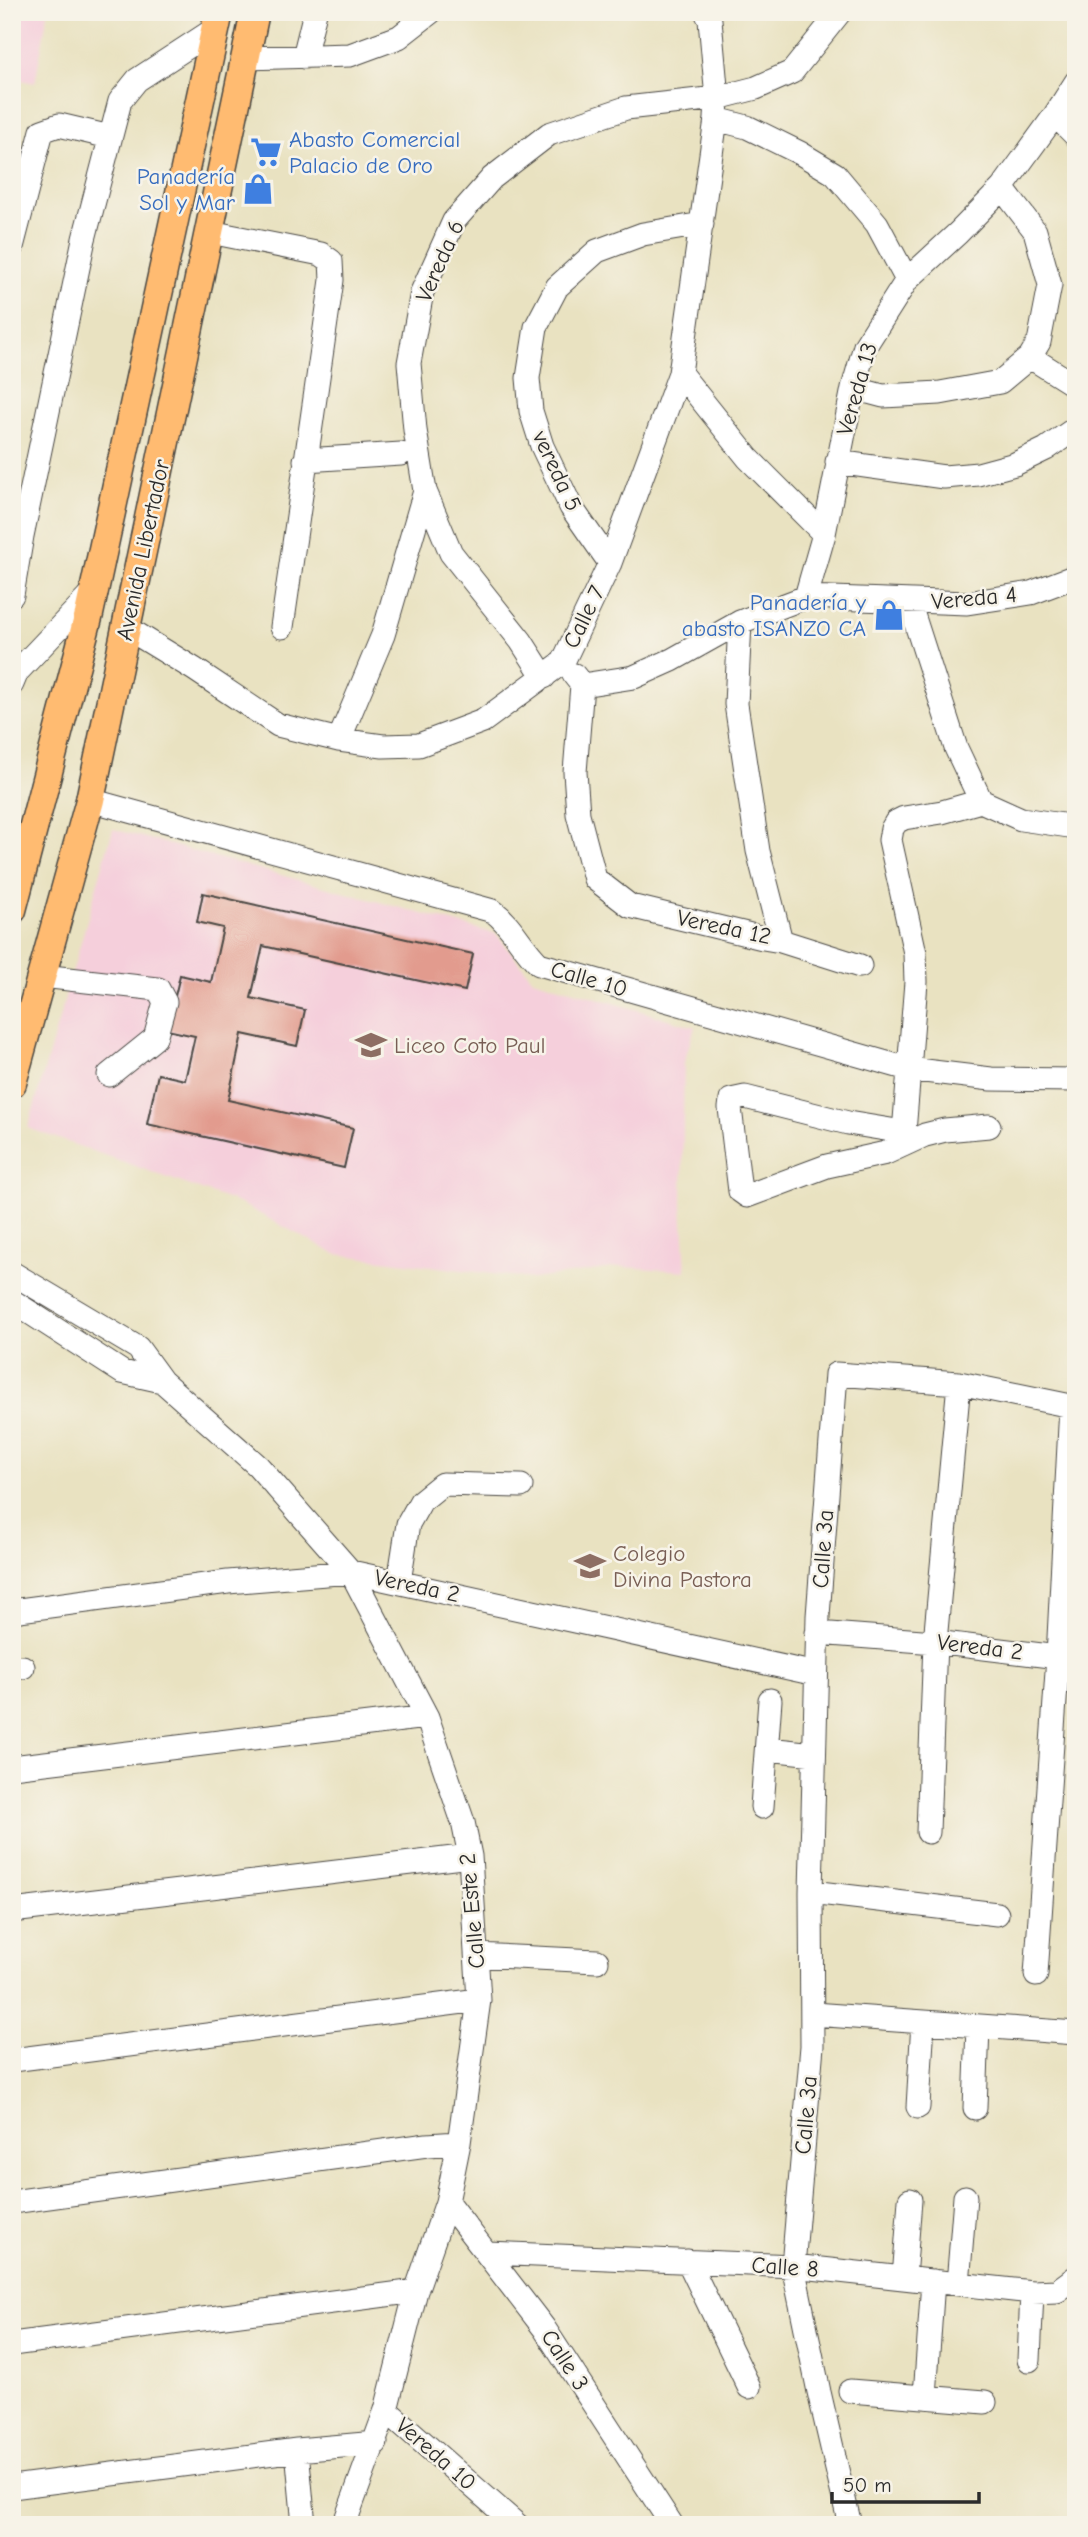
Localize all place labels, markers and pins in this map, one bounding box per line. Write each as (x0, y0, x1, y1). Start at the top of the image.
place label: Abasto Comercial Palacio de Oro (289, 126, 460, 179)
supermarket icon: Abasto Comercial Palacio de Oro (249, 135, 283, 169)
place label: Panadería Sol y Mar (137, 163, 236, 216)
shop icon: Panadería Sol y Mar (241, 172, 275, 206)
place label: Panadería y abasto ISANZO CA (682, 589, 867, 642)
shop icon: Panadería y abasto ISANZO CA (872, 598, 906, 632)
school or university icon: Liceo Coto Paul (354, 1028, 388, 1062)
place label: Liceo Coto Paul (394, 1032, 546, 1059)
place label: Colegio Divina Pastora (613, 1540, 752, 1593)
school or university icon: Colegio Divina Pastora (573, 1549, 607, 1583)

